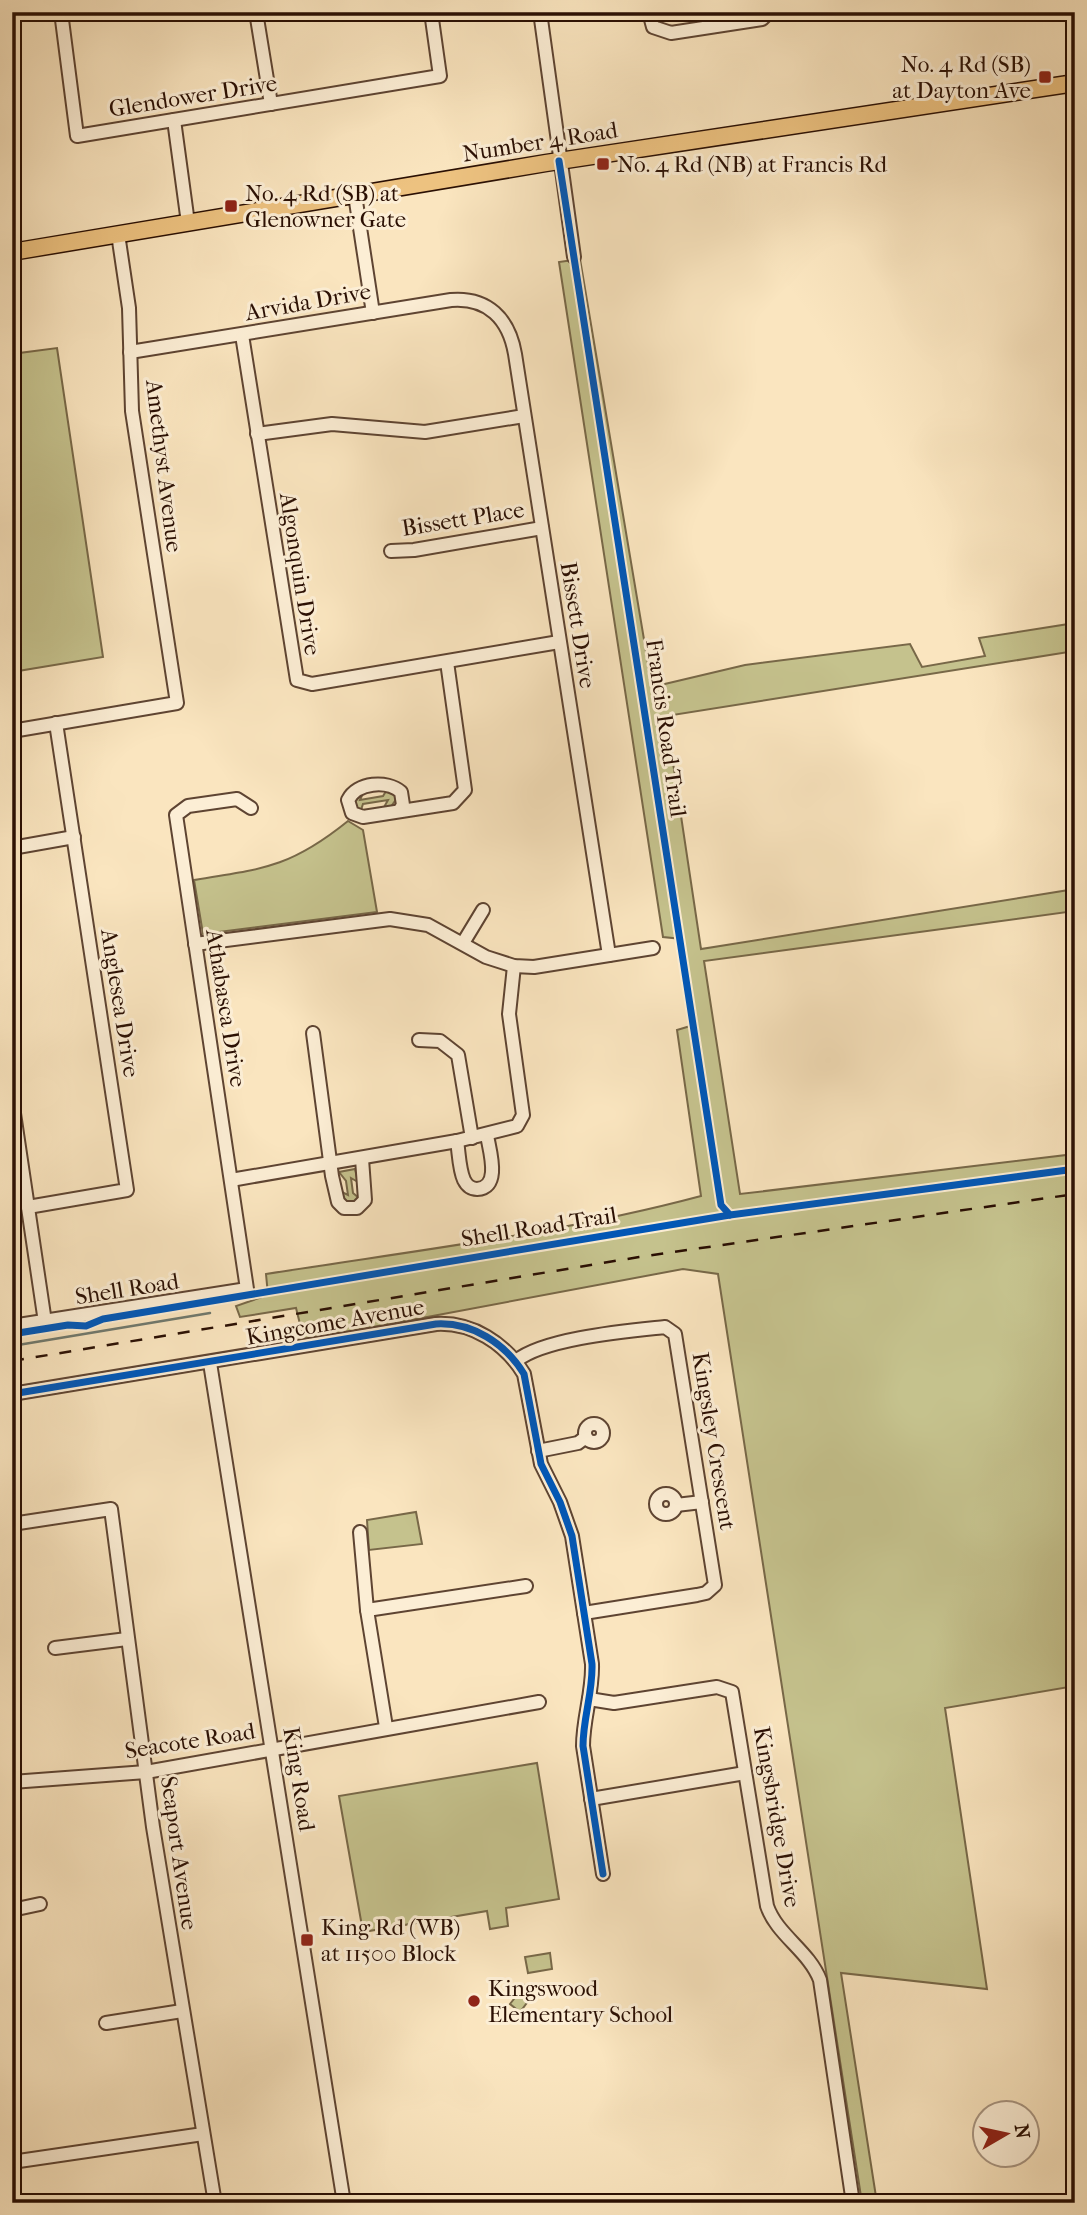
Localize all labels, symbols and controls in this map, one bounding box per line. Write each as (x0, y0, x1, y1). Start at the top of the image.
place label: No. 4 Rd (SB) at Dayton Ave (892, 51, 1031, 104)
street label: Glendower Drive (107, 69, 279, 123)
marker: No. 4 Rd (SB) at Dayton Ave (1037, 69, 1053, 85)
street label: Number 4 Road (460, 116, 620, 168)
place label: No. 4 Rd (NB) at Francis Rd (617, 151, 887, 178)
marker: No. 4 Rd (NB) at Francis Rd (595, 156, 611, 172)
place label: No. 4 Rd (SB) at Glenowner Gate (245, 180, 406, 233)
marker: No. 4 Rd (SB) at Glenowner Gate (223, 198, 239, 214)
street label: Arvida Drive (242, 278, 373, 327)
street label: Amethyst Avenue (140, 377, 188, 554)
street label: Algonquin Drive (274, 490, 326, 657)
street label: Bissett Place (400, 496, 526, 542)
street label: Bissett Drive (555, 560, 601, 690)
street label: Francis Road Trail (640, 637, 692, 820)
street label: Anglesea Drive (95, 926, 145, 1079)
street label: Athabasca Drive (200, 926, 252, 1089)
street label: Shell Road Trail (459, 1201, 619, 1253)
street label: Shell Road (73, 1267, 181, 1311)
street label: Kingcome Avenue (244, 1293, 426, 1351)
street label: Kingsley Crescent (687, 1350, 741, 1532)
street label: Seacote Road (123, 1717, 257, 1765)
street label: Kingsbridge Drive (748, 1724, 806, 1910)
street label: King Road (277, 1725, 321, 1834)
street label: Seaport Avenue (155, 1774, 203, 1932)
place label: King Rd (WB) at 11500 Block (321, 1914, 460, 1967)
marker: King Rd (WB) at 11500 Block (299, 1932, 315, 1948)
place label: Kingswood Elementary School (488, 1975, 674, 2028)
marker: Kingswood Elementary School (466, 1993, 482, 2009)
north arrow (972, 2100, 1042, 2170)
text: N (1010, 2123, 1034, 2141)

